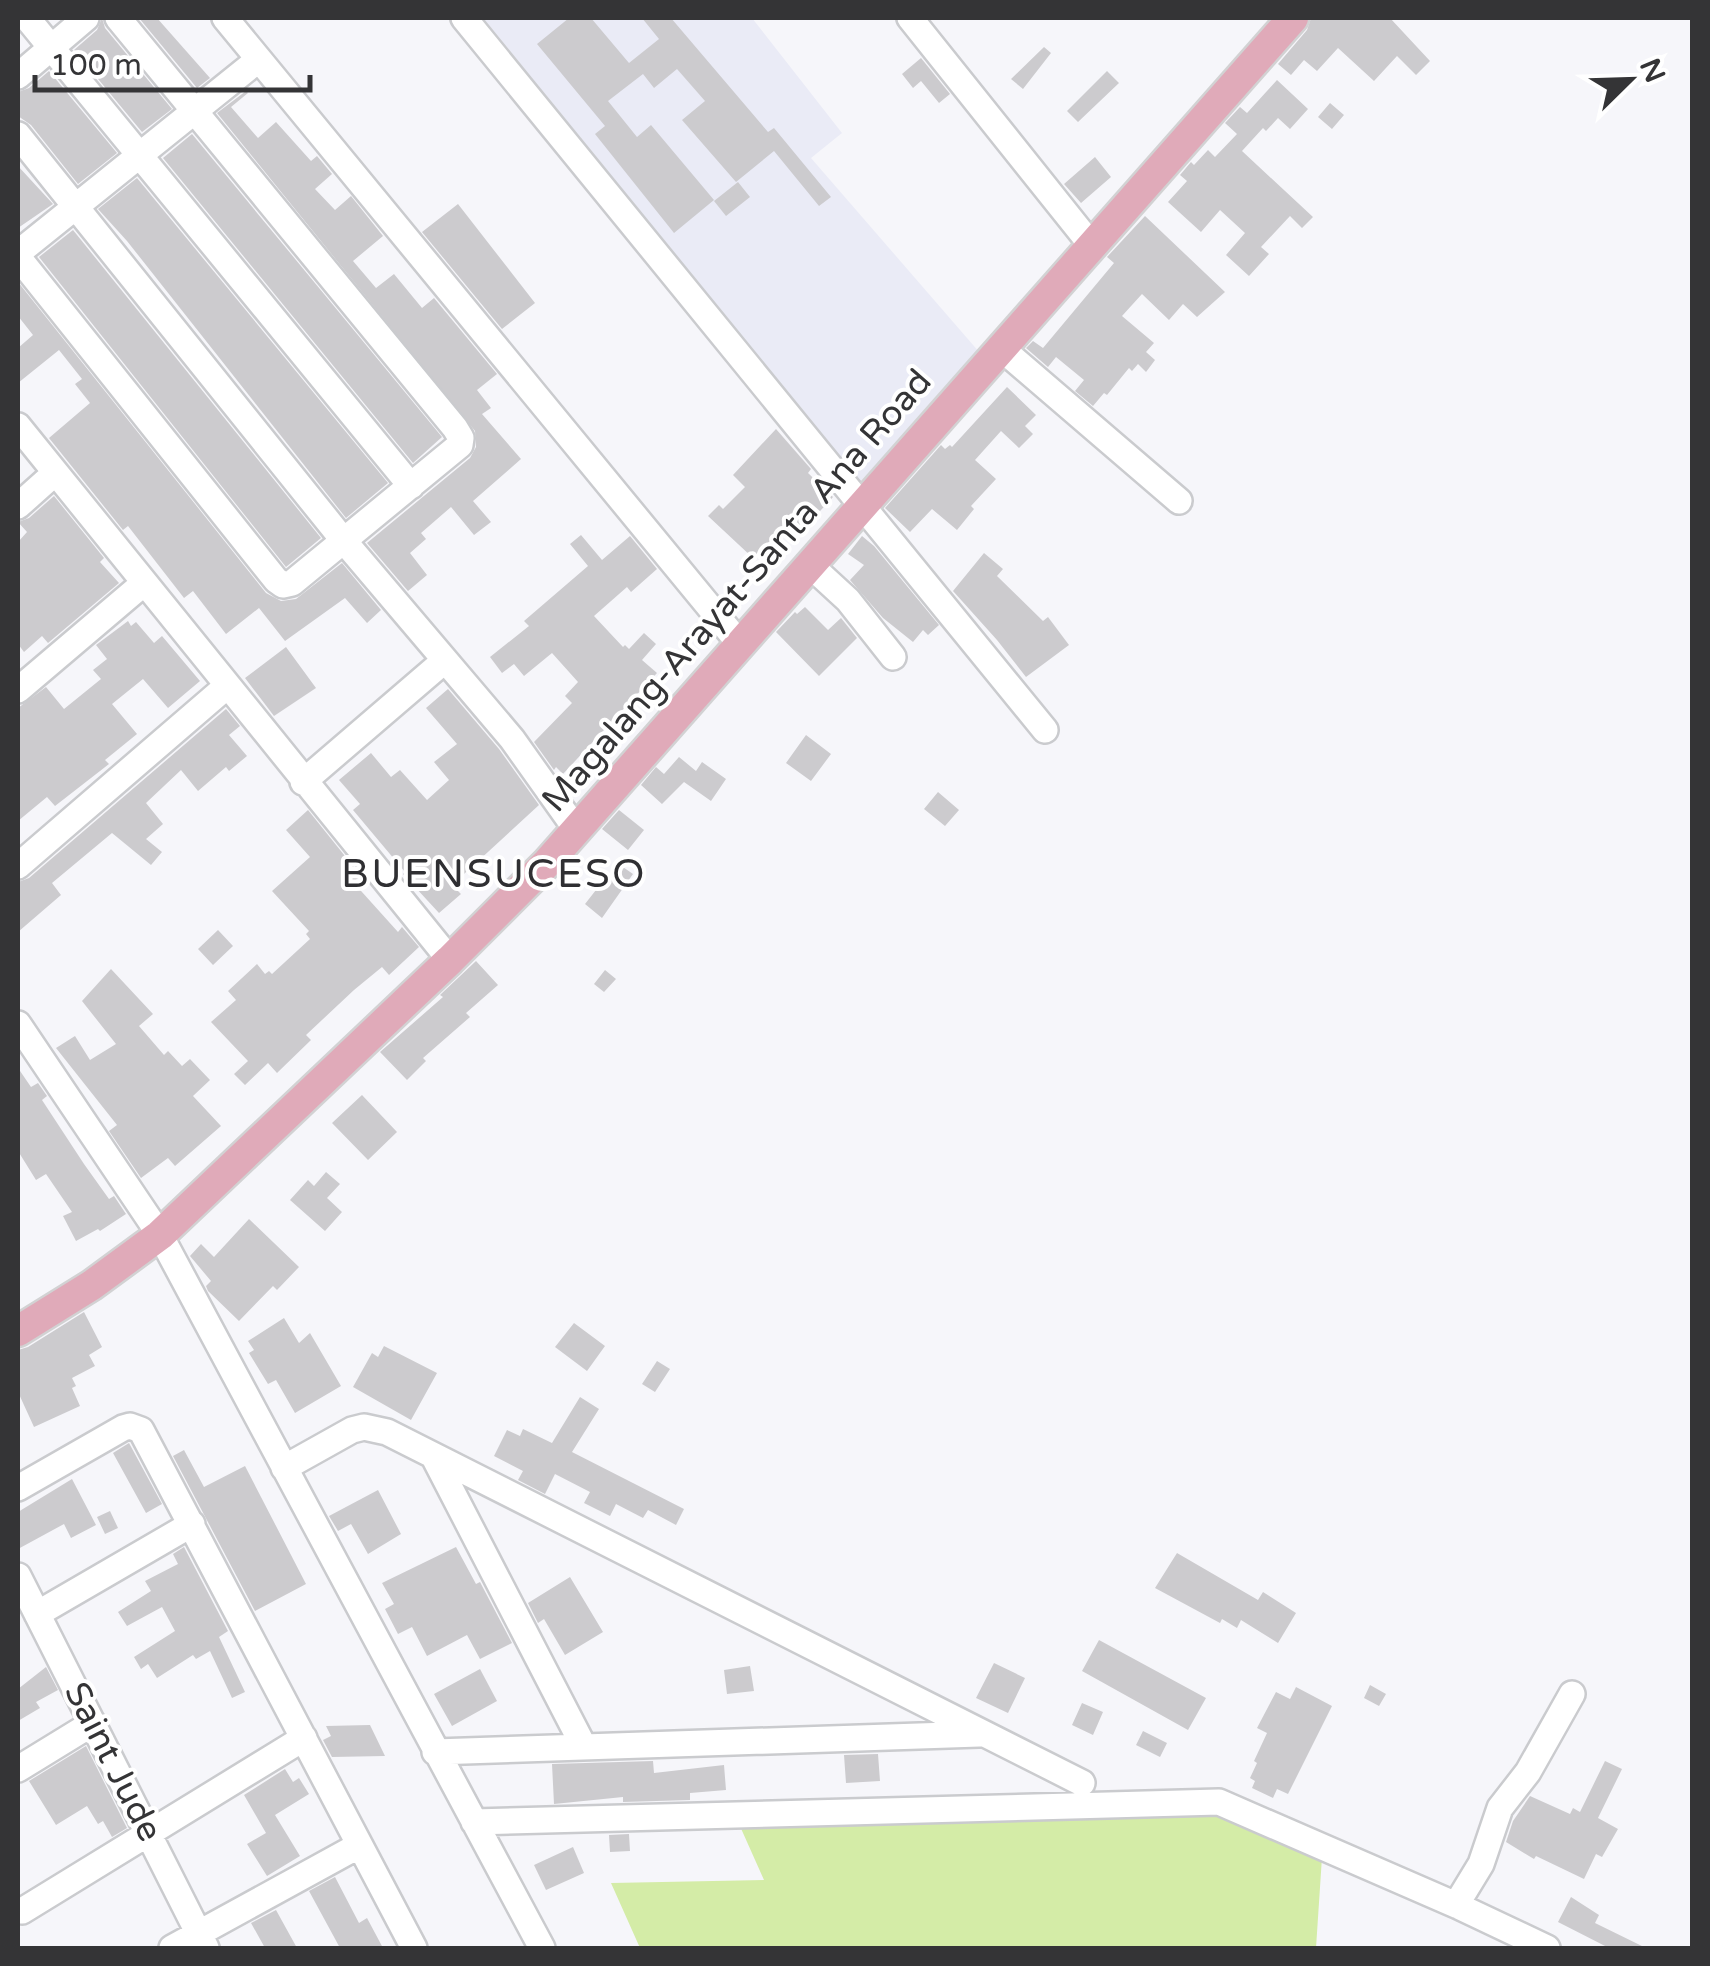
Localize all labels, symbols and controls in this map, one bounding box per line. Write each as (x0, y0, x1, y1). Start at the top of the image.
scale bar (35, 30, 310, 92)
north arrow (1580, 30, 1680, 130)
text: 100 m (50, 47, 142, 84)
text: N (1632, 54, 1672, 88)
street label: Magalang-Arayat-Santa Ana Road (533, 361, 941, 821)
district label: BUENSUCESO (341, 850, 647, 898)
street label: Saint Jude (55, 1675, 171, 1849)

